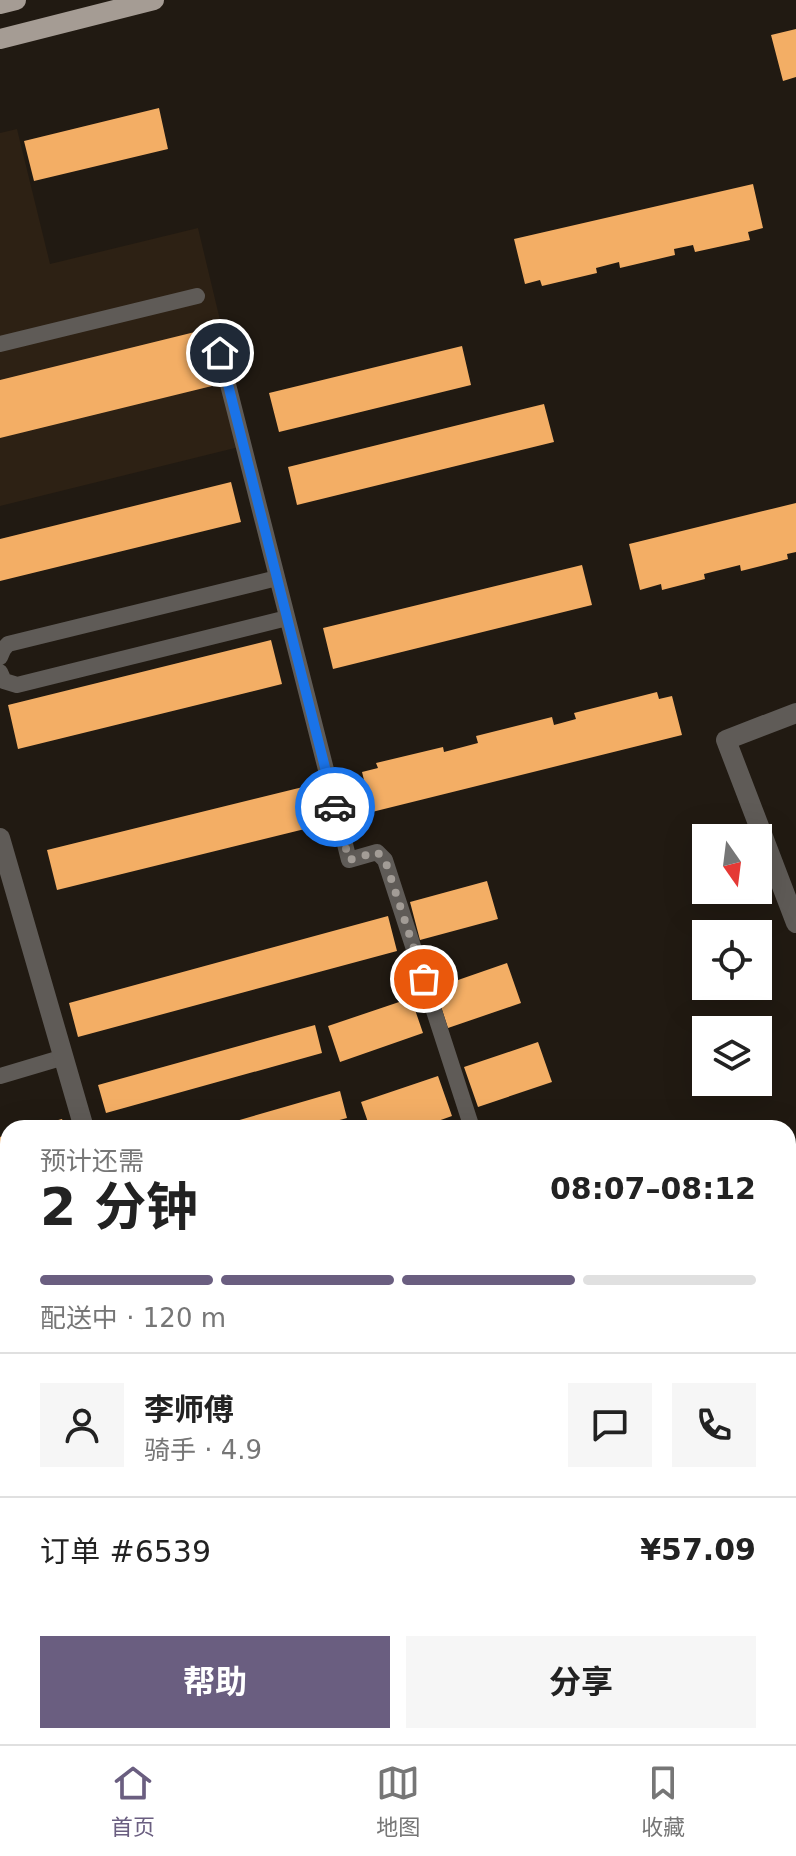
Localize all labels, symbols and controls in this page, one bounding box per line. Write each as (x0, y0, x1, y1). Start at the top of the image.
pin (186, 319, 254, 387)
icon: home (198, 331, 242, 375)
courier (295, 767, 375, 847)
icon: car (313, 785, 357, 829)
north arrow (692, 824, 772, 904)
map controls (692, 824, 772, 1096)
button: locate (692, 920, 772, 1000)
pin (390, 945, 458, 1013)
icon: bag (402, 957, 446, 1001)
button: layers (692, 1016, 772, 1096)
text: 预计还需 (40, 1146, 144, 1176)
text: 08:07–08:12 (550, 1171, 756, 1206)
text: 2 分钟 (40, 1177, 198, 1237)
text: 配送中 · 120 m (40, 1303, 226, 1333)
button: person (40, 1383, 124, 1467)
button: chat (568, 1383, 652, 1467)
button: phone (672, 1383, 756, 1467)
text: 李师傅 (144, 1392, 234, 1427)
text: 骑手 · 4.9 (144, 1435, 262, 1465)
text: ¥57.09 (640, 1532, 756, 1567)
text: 订单 #6539 (40, 1534, 211, 1569)
button: 帮助 (40, 1636, 390, 1728)
button: 分享 (406, 1636, 756, 1728)
tab: 首页 (111, 1761, 155, 1841)
tab: 地图 (376, 1761, 420, 1841)
tab: 收藏 (641, 1761, 685, 1841)

